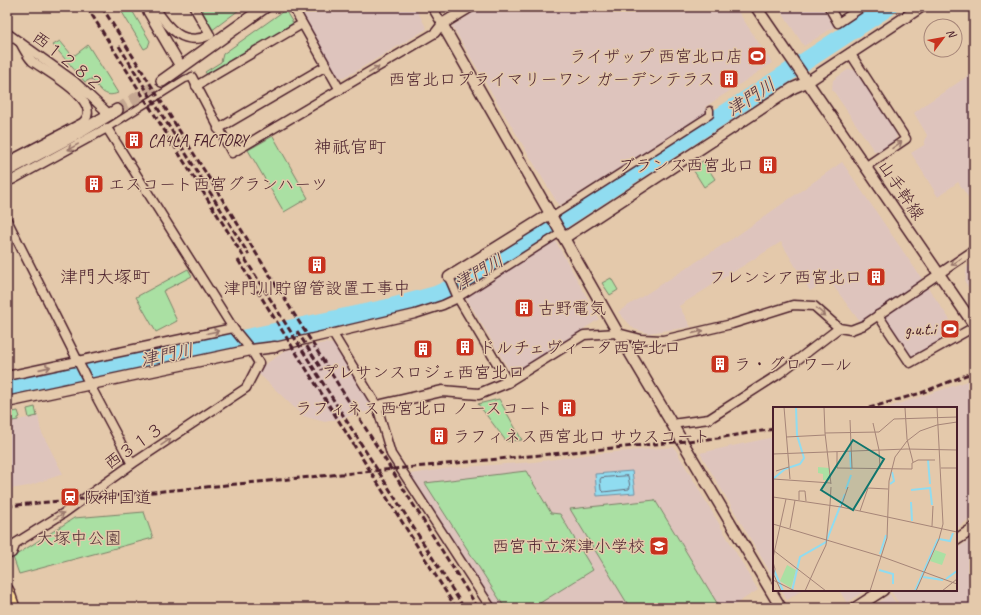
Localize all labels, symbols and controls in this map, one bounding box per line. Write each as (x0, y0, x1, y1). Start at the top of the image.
north arrow (923, 18, 963, 58)
text: N (944, 26, 960, 41)
street label: 西１２８２ (28, 27, 108, 95)
sports icon: ライザップ 西宮北口店 (746, 45, 768, 67)
place label: ライザップ 西宮北口店 (570, 46, 743, 67)
one-way arrow (368, 66, 379, 74)
building icon: 西宮北口プライマリーワン ガーデンテラス (718, 68, 740, 90)
place label: 西宮北口プライマリーワン ガーデンテラス (388, 69, 715, 90)
water label: 津門川 (722, 73, 780, 121)
building icon: CA4LA FACTORY (123, 129, 145, 151)
place label: CA4LA FACTORY (148, 130, 251, 151)
district label: 神祇官町 (314, 136, 386, 158)
one-way arrow (892, 141, 903, 149)
one-way arrow (68, 144, 80, 151)
building icon: ブランズ西宮北口 (757, 154, 779, 176)
place label: ブランズ西宮北口 (618, 155, 754, 176)
street label: 山手幹線 (873, 156, 929, 224)
building icon: エスコート西宮グランハーツ (83, 173, 105, 195)
place label: エスコート西宮グランハーツ (108, 174, 328, 195)
water label: 津門川 (450, 249, 508, 295)
building icon: 津門川貯留管設置工事中 (306, 254, 328, 276)
one-way arrow (951, 258, 962, 266)
district label: 津門大塚町 (60, 266, 150, 288)
building icon: フレンシア西宮北口 (865, 266, 887, 288)
place label: フレンシア西宮北口 (709, 267, 862, 288)
place label: 津門川貯留管設置工事中 (224, 278, 411, 299)
building icon: 古野電気 (513, 297, 535, 319)
place label: 古野電気 (538, 298, 606, 319)
one-way arrow (816, 308, 826, 317)
sports icon: g.u.t.i (939, 318, 961, 340)
place label: g.u.t.i (905, 319, 938, 340)
one-way arrow (691, 327, 704, 335)
one-way arrow (206, 328, 219, 336)
building icon: ドルチェヴィータ西宮北口 (454, 336, 476, 358)
place label: ドルチェヴィータ西宮北口 (479, 337, 681, 358)
building icon: プレサンスロジェ西宮北口 (412, 338, 434, 360)
water label: 津門川 (138, 339, 196, 371)
building icon: ラ・グロワール (709, 353, 731, 375)
place label: ラ・グロワール (734, 354, 852, 375)
place label: プレサンスロジェ西宮北口 (321, 362, 525, 383)
one-way arrow (38, 363, 51, 371)
building icon: ラフィネス西宮北口 ノースコート (556, 397, 578, 419)
place label: ラフィネス西宮北口 ノースコート (295, 398, 553, 419)
inset map (773, 407, 957, 591)
street label: 西３１３ (100, 418, 168, 474)
building icon: ラフィネス西宮北口 サウスコート (428, 425, 450, 447)
place label: ラフィネス西宮北口 サウスコート (453, 426, 711, 447)
one-way arrow (160, 438, 171, 446)
station icon: 阪神国道 (59, 486, 81, 508)
place label: 阪神国道 (84, 487, 152, 508)
one-way arrow (53, 512, 65, 520)
park label: 大塚中公園 (37, 528, 122, 549)
school or university icon: 西宮市立深津小学校 (648, 535, 670, 557)
place label: 西宮市立深津小学校 (492, 536, 645, 557)

